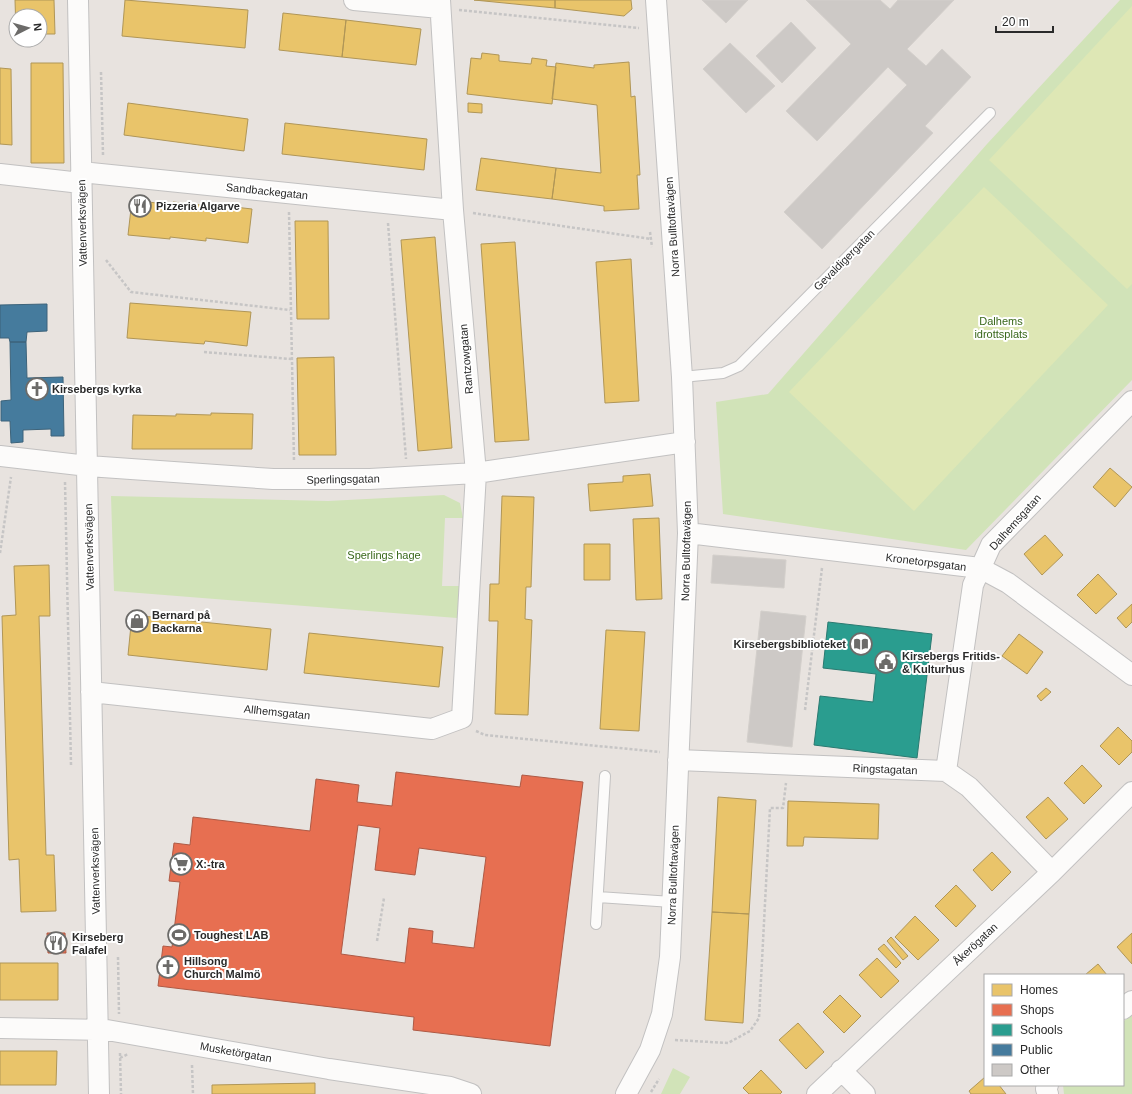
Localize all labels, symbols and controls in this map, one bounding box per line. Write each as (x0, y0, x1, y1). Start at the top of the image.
north arrow (8, 8, 48, 48)
scale bar (996, 8, 1053, 34)
text: 20 m (1002, 15, 1029, 29)
text: N (32, 22, 44, 32)
street label: Norra Bulltoftavägen (663, 177, 681, 277)
street label: Vattenverksvägen (75, 179, 89, 267)
street label: Sandbackegatan (225, 181, 309, 201)
restaurant icon: Pizzeria Algarve (127, 193, 153, 219)
place label: Pizzeria Algarve (156, 200, 240, 212)
street label: Gevaldigergatan (811, 227, 877, 293)
park label: Dalhems idrottsplats (974, 315, 1028, 340)
street label: Rantzowgatan (457, 323, 475, 395)
church icon: Kirsebergs kyrka (24, 376, 50, 402)
place label: Kirsebergs kyrka (52, 383, 142, 395)
street label: Sperlingsgatan (306, 472, 380, 486)
street label: Dalhemsgatan (987, 492, 1043, 552)
street label: Norra Bulltoftavägen (679, 501, 693, 601)
street label: Vattenverksvägen (82, 503, 96, 591)
park label: Sperlings hage (347, 549, 421, 561)
street label: Kronetorpsgatan (885, 551, 967, 573)
shop icon: Bernard på Backarna (124, 608, 150, 634)
place label: Bernard på Backarna (152, 609, 211, 634)
library icon: Kirsebergsbiblioteket (848, 631, 874, 657)
place label: Kirsebergsbiblioteket (734, 638, 846, 650)
public building icon: Kirsebergs Fritids- & Kulturhus (873, 649, 899, 675)
place label: Kirsebergs Fritids- & Kulturhus (902, 650, 1000, 675)
street label: Allhemsgatan (243, 703, 311, 721)
street label: Ringstagatan (852, 762, 918, 776)
street label: Norra Bulltoftavägen (665, 825, 681, 925)
street label: Vattenverksvägen (88, 827, 102, 915)
supermarket icon: X:-tra (168, 851, 194, 877)
place label: X:-tra (196, 858, 226, 870)
street label: Åkerögatan (950, 920, 1000, 968)
sports icon: Toughest LAB (166, 922, 192, 948)
place label: Toughest LAB (194, 929, 268, 941)
restaurant icon: Kirseberg Falafel (43, 930, 69, 956)
place label: Kirseberg Falafel (72, 931, 123, 956)
church icon: Hillsong Church Malmö (155, 954, 181, 980)
place label: Hillsong Church Malmö (184, 955, 261, 980)
legend (984, 974, 1124, 1086)
text: Homes (1020, 983, 1058, 997)
text: Shops (1020, 1003, 1054, 1017)
text: Schools (1020, 1023, 1063, 1037)
street label: Musketörgatan (199, 1040, 273, 1064)
text: Public (1020, 1043, 1053, 1057)
text: Other (1020, 1063, 1050, 1077)

